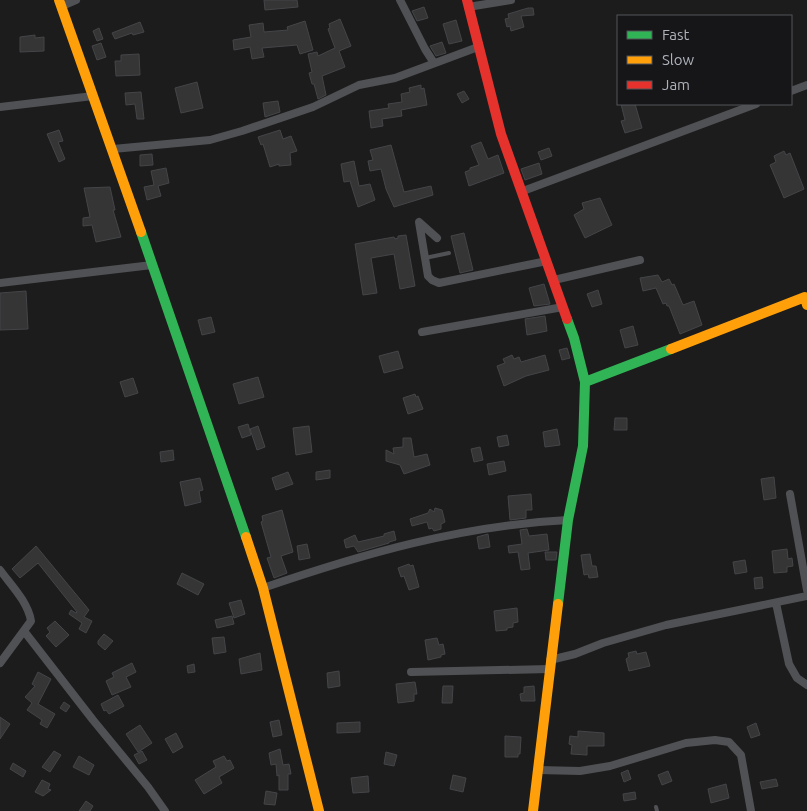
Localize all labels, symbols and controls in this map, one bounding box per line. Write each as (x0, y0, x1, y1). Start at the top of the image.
legend (617, 15, 792, 105)
text: Fast (662, 26, 690, 43)
text: Slow (662, 51, 695, 68)
text: Jam (662, 76, 690, 93)

